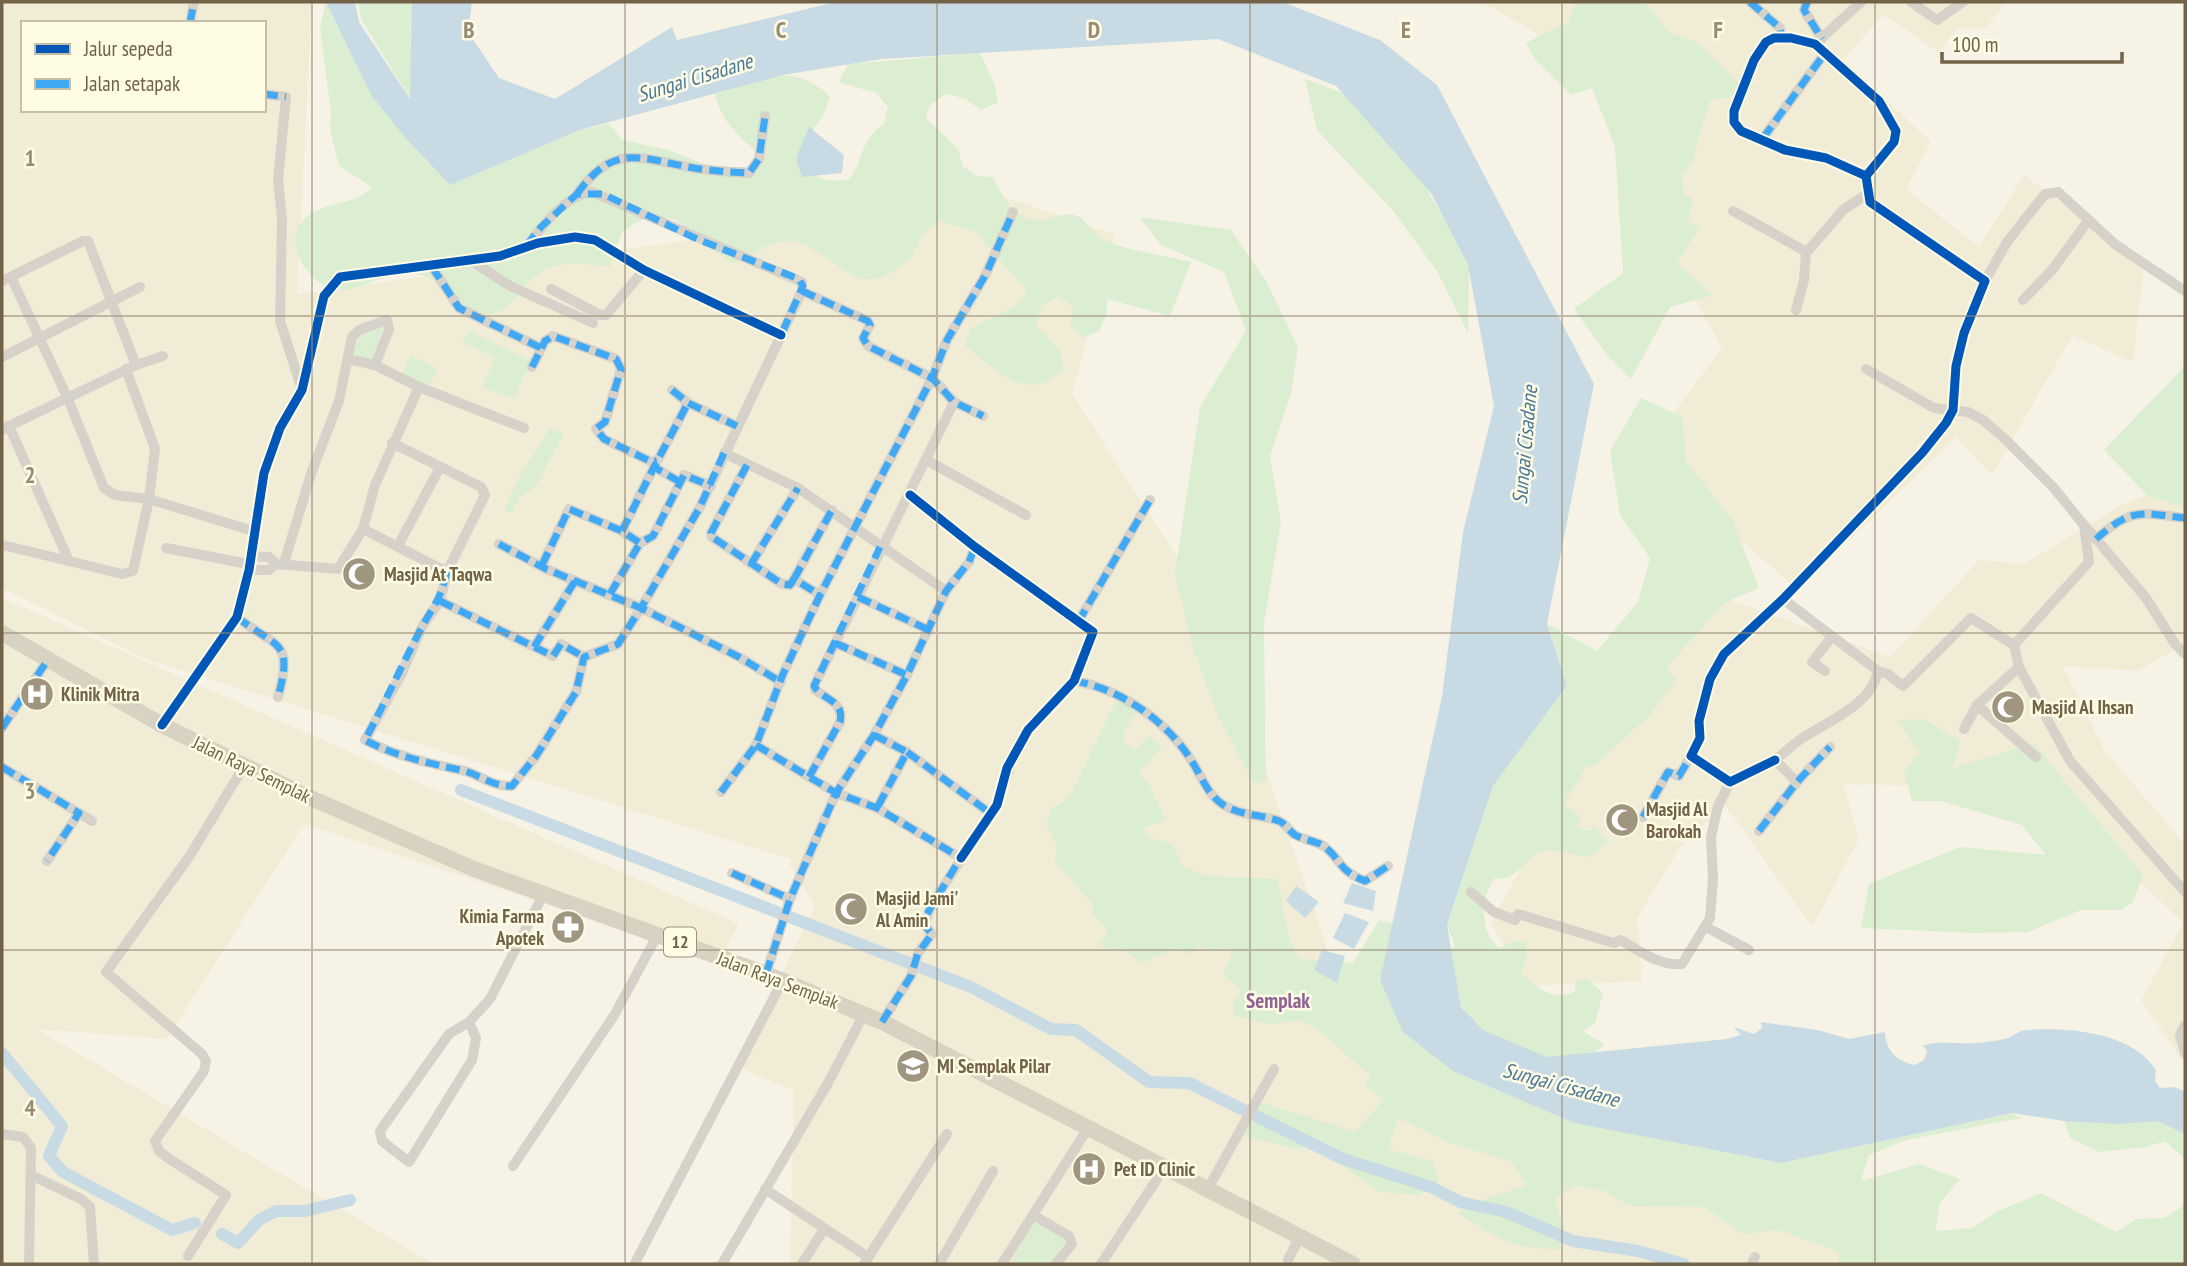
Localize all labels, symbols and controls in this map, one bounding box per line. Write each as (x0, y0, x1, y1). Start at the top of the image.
text: B (463, 15, 475, 44)
text: C (776, 15, 787, 44)
text: D (1088, 15, 1100, 44)
text: E (1401, 15, 1411, 44)
text: F (1713, 15, 1723, 44)
legend (21, 21, 266, 112)
scale bar (1942, 21, 2122, 65)
text: 100 m (1952, 31, 1998, 58)
text: Jalur sepeda (83, 35, 173, 62)
water label: Sungai Cisadane (634, 47, 757, 108)
text: Jalan setapak (83, 70, 180, 97)
text: 1 (25, 143, 36, 172)
water label: Sungai Cisadane (1506, 383, 1543, 505)
text: 2 (25, 460, 36, 489)
mosque icon: Masjid At Taqwa (340, 555, 378, 593)
place label: Masjid At Taqwa (384, 562, 492, 586)
hospital icon: Klinik Mitra (18, 675, 56, 713)
place label: Klinik Mitra (61, 682, 140, 706)
mosque icon: Masjid Al Ihsan (1989, 688, 2027, 726)
place label: Masjid Al Ihsan (2032, 695, 2133, 719)
street label: Jalan Raya Semplak (188, 730, 315, 808)
text: 3 (25, 776, 36, 805)
place label: Masjid Al Barokah (1646, 797, 1708, 843)
mosque icon: Masjid Al Barokah (1603, 801, 1641, 839)
place label: Masjid Jami' Al Amin (875, 886, 958, 932)
mosque icon: Masjid Jami' Al Amin (832, 890, 870, 928)
place label: Kimia Farma Apotek (459, 904, 544, 950)
pharmacy icon: Kimia Farma Apotek (549, 908, 587, 946)
road number: 12 (664, 928, 696, 957)
street label: Jalan Raya Semplak (713, 945, 843, 1014)
district label: Semplak (1246, 987, 1310, 1014)
school or university icon: MI Semplak Pilar (894, 1047, 932, 1085)
place label: MI Semplak Pilar (937, 1054, 1051, 1078)
water label: Sungai Cisadane (1500, 1056, 1623, 1113)
text: 4 (25, 1093, 36, 1122)
hospital icon: Pet ID Clinic (1070, 1150, 1108, 1188)
place label: Pet ID Clinic (1114, 1157, 1196, 1181)

